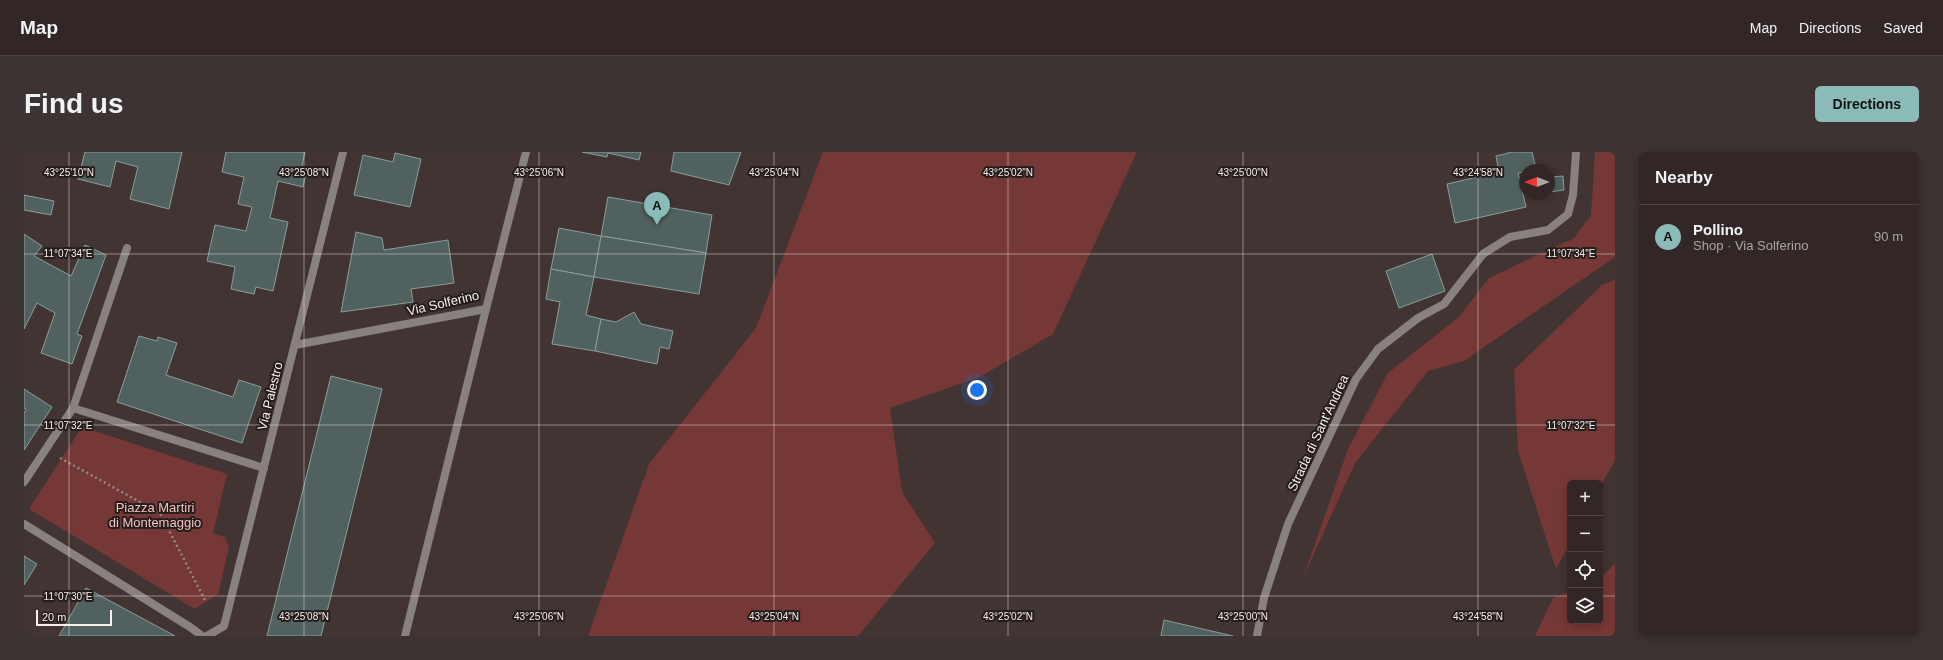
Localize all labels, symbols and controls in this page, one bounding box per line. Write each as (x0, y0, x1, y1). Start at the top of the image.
text: Map (20, 17, 58, 38)
text: Map (1750, 20, 1777, 36)
text: Directions (1799, 20, 1861, 36)
text: Saved (1883, 20, 1923, 36)
button: Directions (1815, 86, 1919, 122)
text: Find us (24, 88, 124, 119)
north arrow (1519, 164, 1555, 200)
text: 43°25'10"N (44, 167, 94, 178)
text: 43°25'08"N (279, 167, 329, 178)
text: 43°25'06"N (514, 167, 564, 178)
text: 43°25'04"N (749, 167, 799, 178)
text: 43°25'02"N (983, 167, 1033, 178)
text: 43°25'00"N (1218, 167, 1268, 178)
text: 43°24'58"N (1453, 167, 1503, 178)
text: Nearby (1655, 168, 1713, 187)
pin: A (644, 192, 670, 225)
text: Pollino (1693, 221, 1743, 238)
text: A (1663, 229, 1673, 244)
text: 90 m (1874, 229, 1903, 244)
text: Shop · Via Solferino (1693, 238, 1808, 253)
text: 11°07'34"E (44, 248, 93, 259)
text: 11°07'34"E (1547, 248, 1596, 259)
street label: Via Solferino (406, 287, 480, 319)
street label: Via Palestro (254, 360, 286, 432)
street label: Strada di Sant'Andrea (1284, 372, 1352, 494)
your location (967, 380, 987, 400)
text: 11°07'32"E (44, 420, 93, 431)
text: 11°07'32"E (1547, 420, 1596, 431)
map controls (1567, 480, 1603, 624)
button: + (1567, 480, 1603, 516)
park label: Piazza Martiri di Montemaggio (109, 500, 201, 530)
button: − (1567, 516, 1603, 552)
button: locate (1567, 552, 1603, 588)
button: layers (1567, 588, 1603, 624)
text: 11°07'30"E (44, 591, 93, 602)
scale bar (36, 608, 112, 627)
text: 20 m (42, 611, 66, 623)
text: 43°25'08"N (279, 611, 329, 622)
text: 43°25'06"N (514, 611, 564, 622)
text: 43°25'04"N (749, 611, 799, 622)
text: 43°25'02"N (983, 611, 1033, 622)
text: 43°25'00"N (1218, 611, 1268, 622)
text: 43°24'58"N (1453, 611, 1503, 622)

